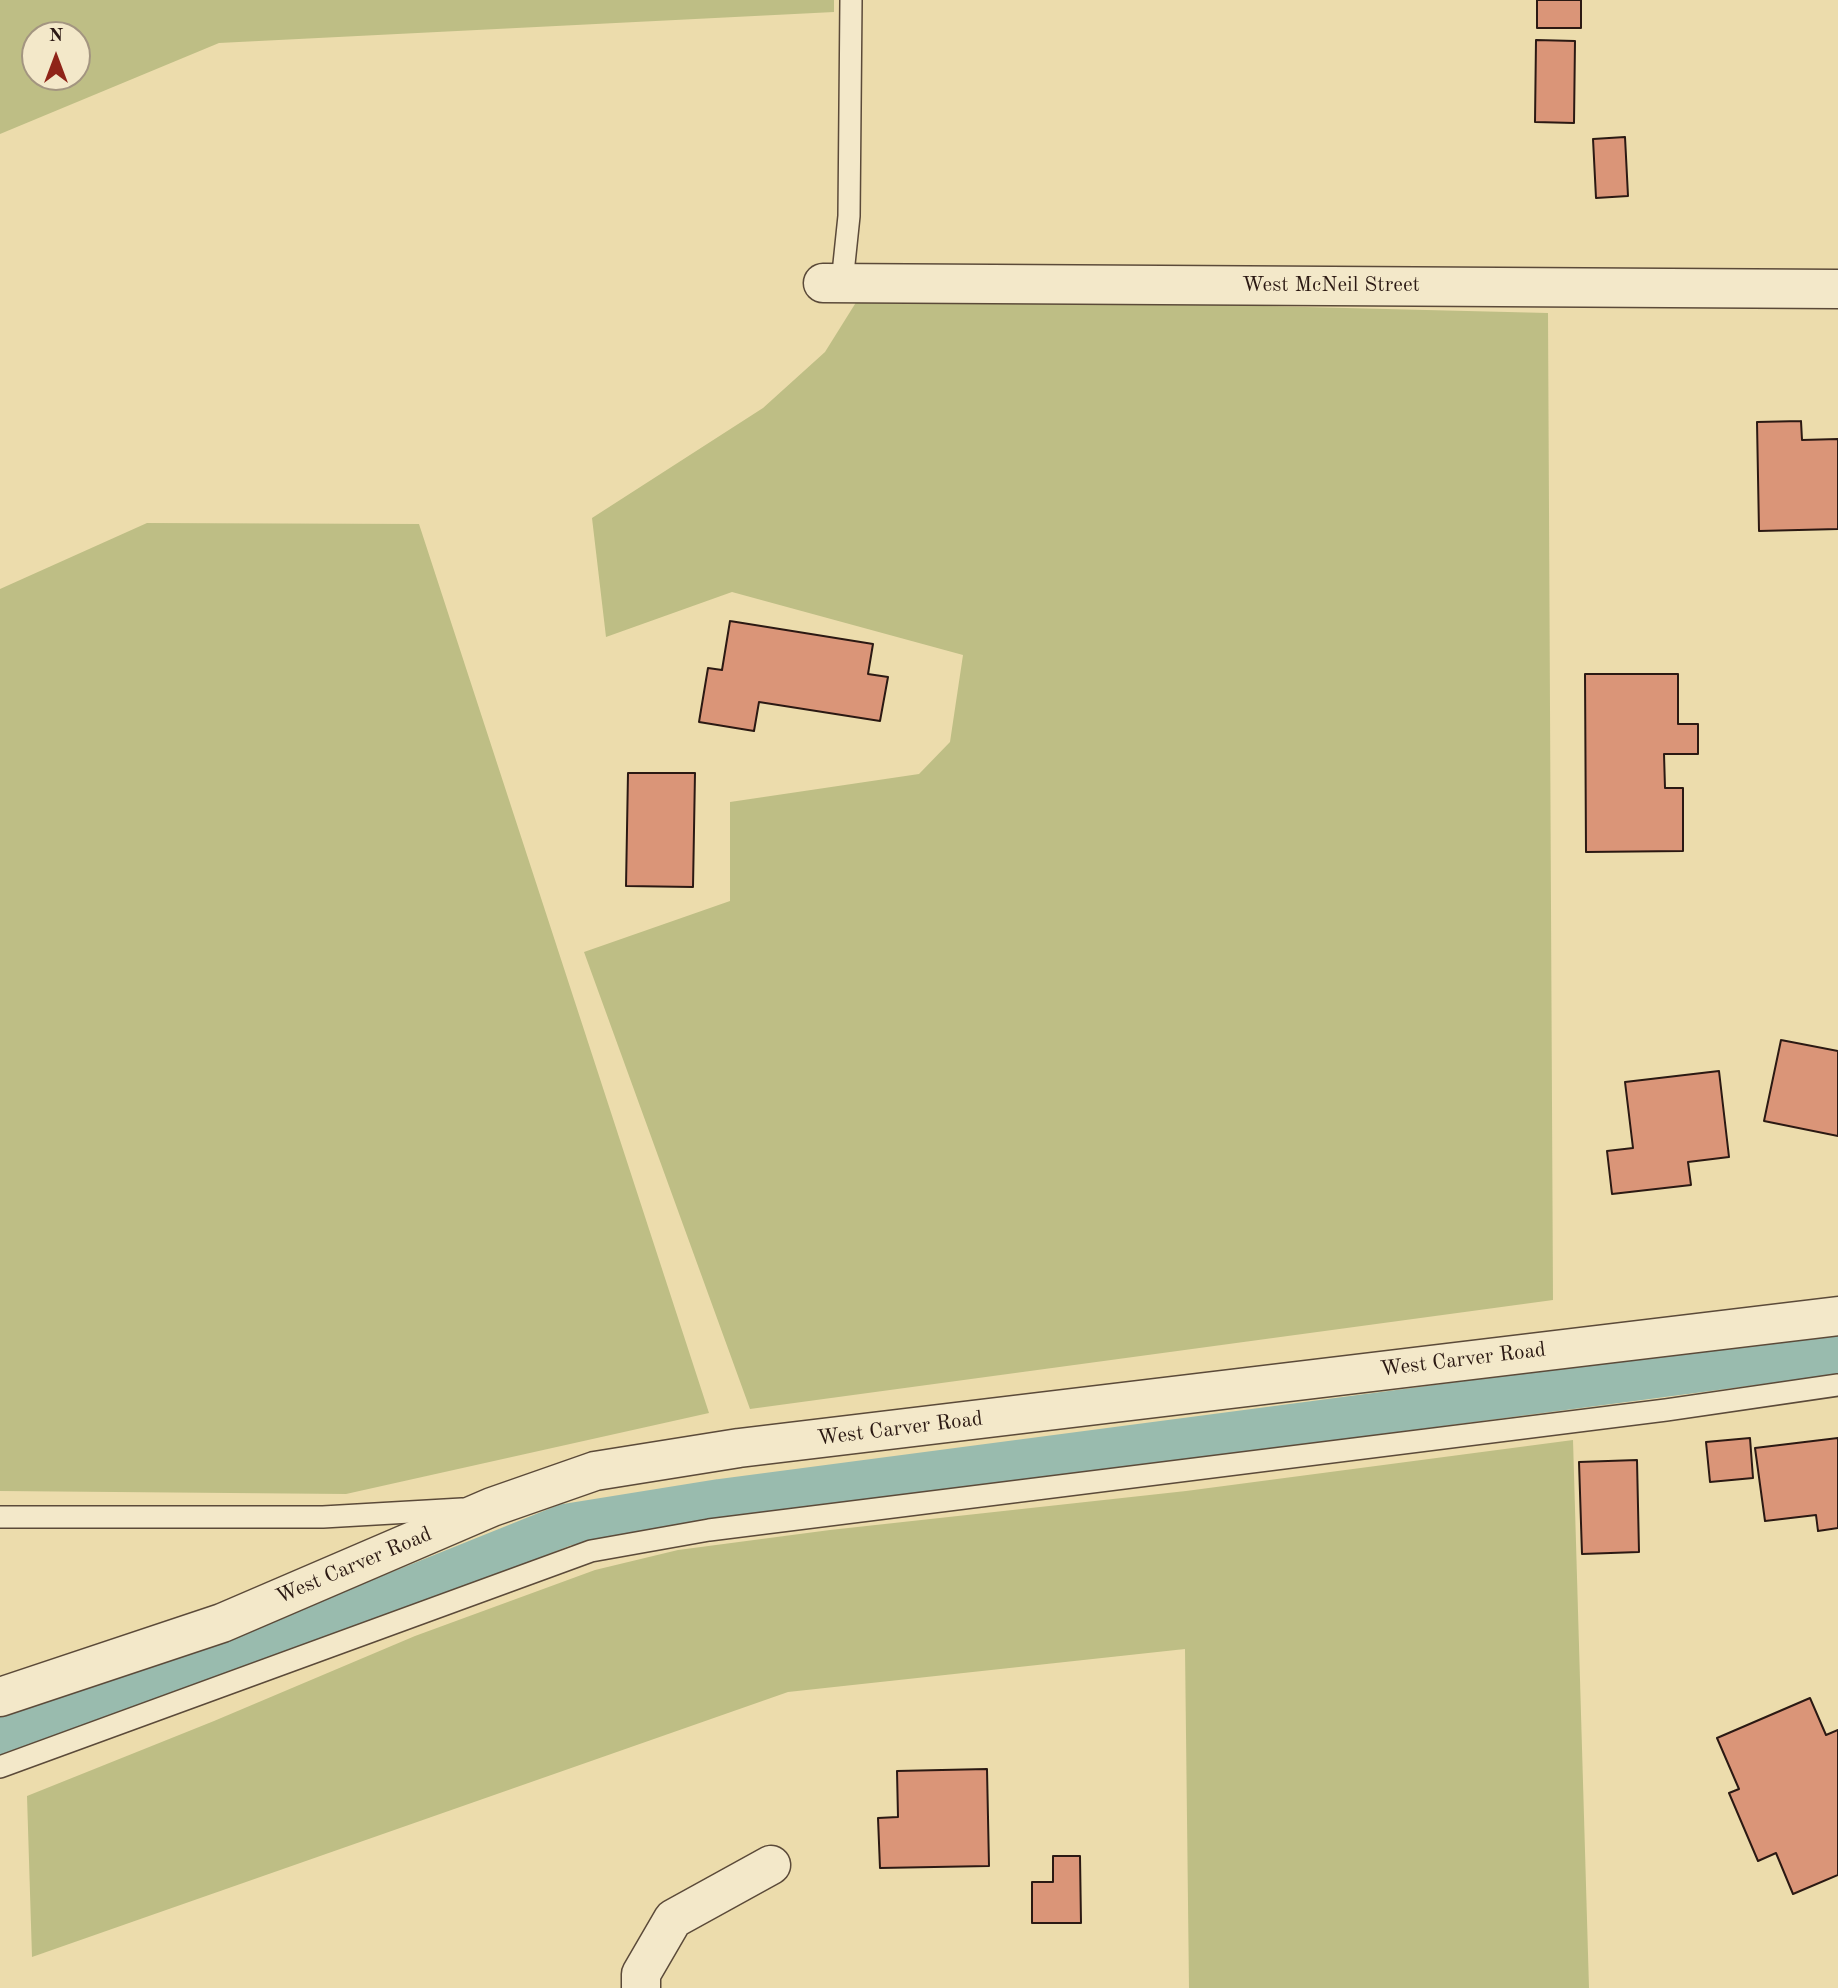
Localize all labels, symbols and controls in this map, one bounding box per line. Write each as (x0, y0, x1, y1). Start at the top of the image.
north arrow (21, 21, 91, 91)
text: N (49, 27, 63, 46)
street label: West McNeil Street (1242, 272, 1420, 298)
street label: West Carver Road (1379, 1337, 1547, 1383)
street label: West Carver Road (816, 1406, 984, 1452)
street label: West Carver Road (272, 1522, 436, 1610)

